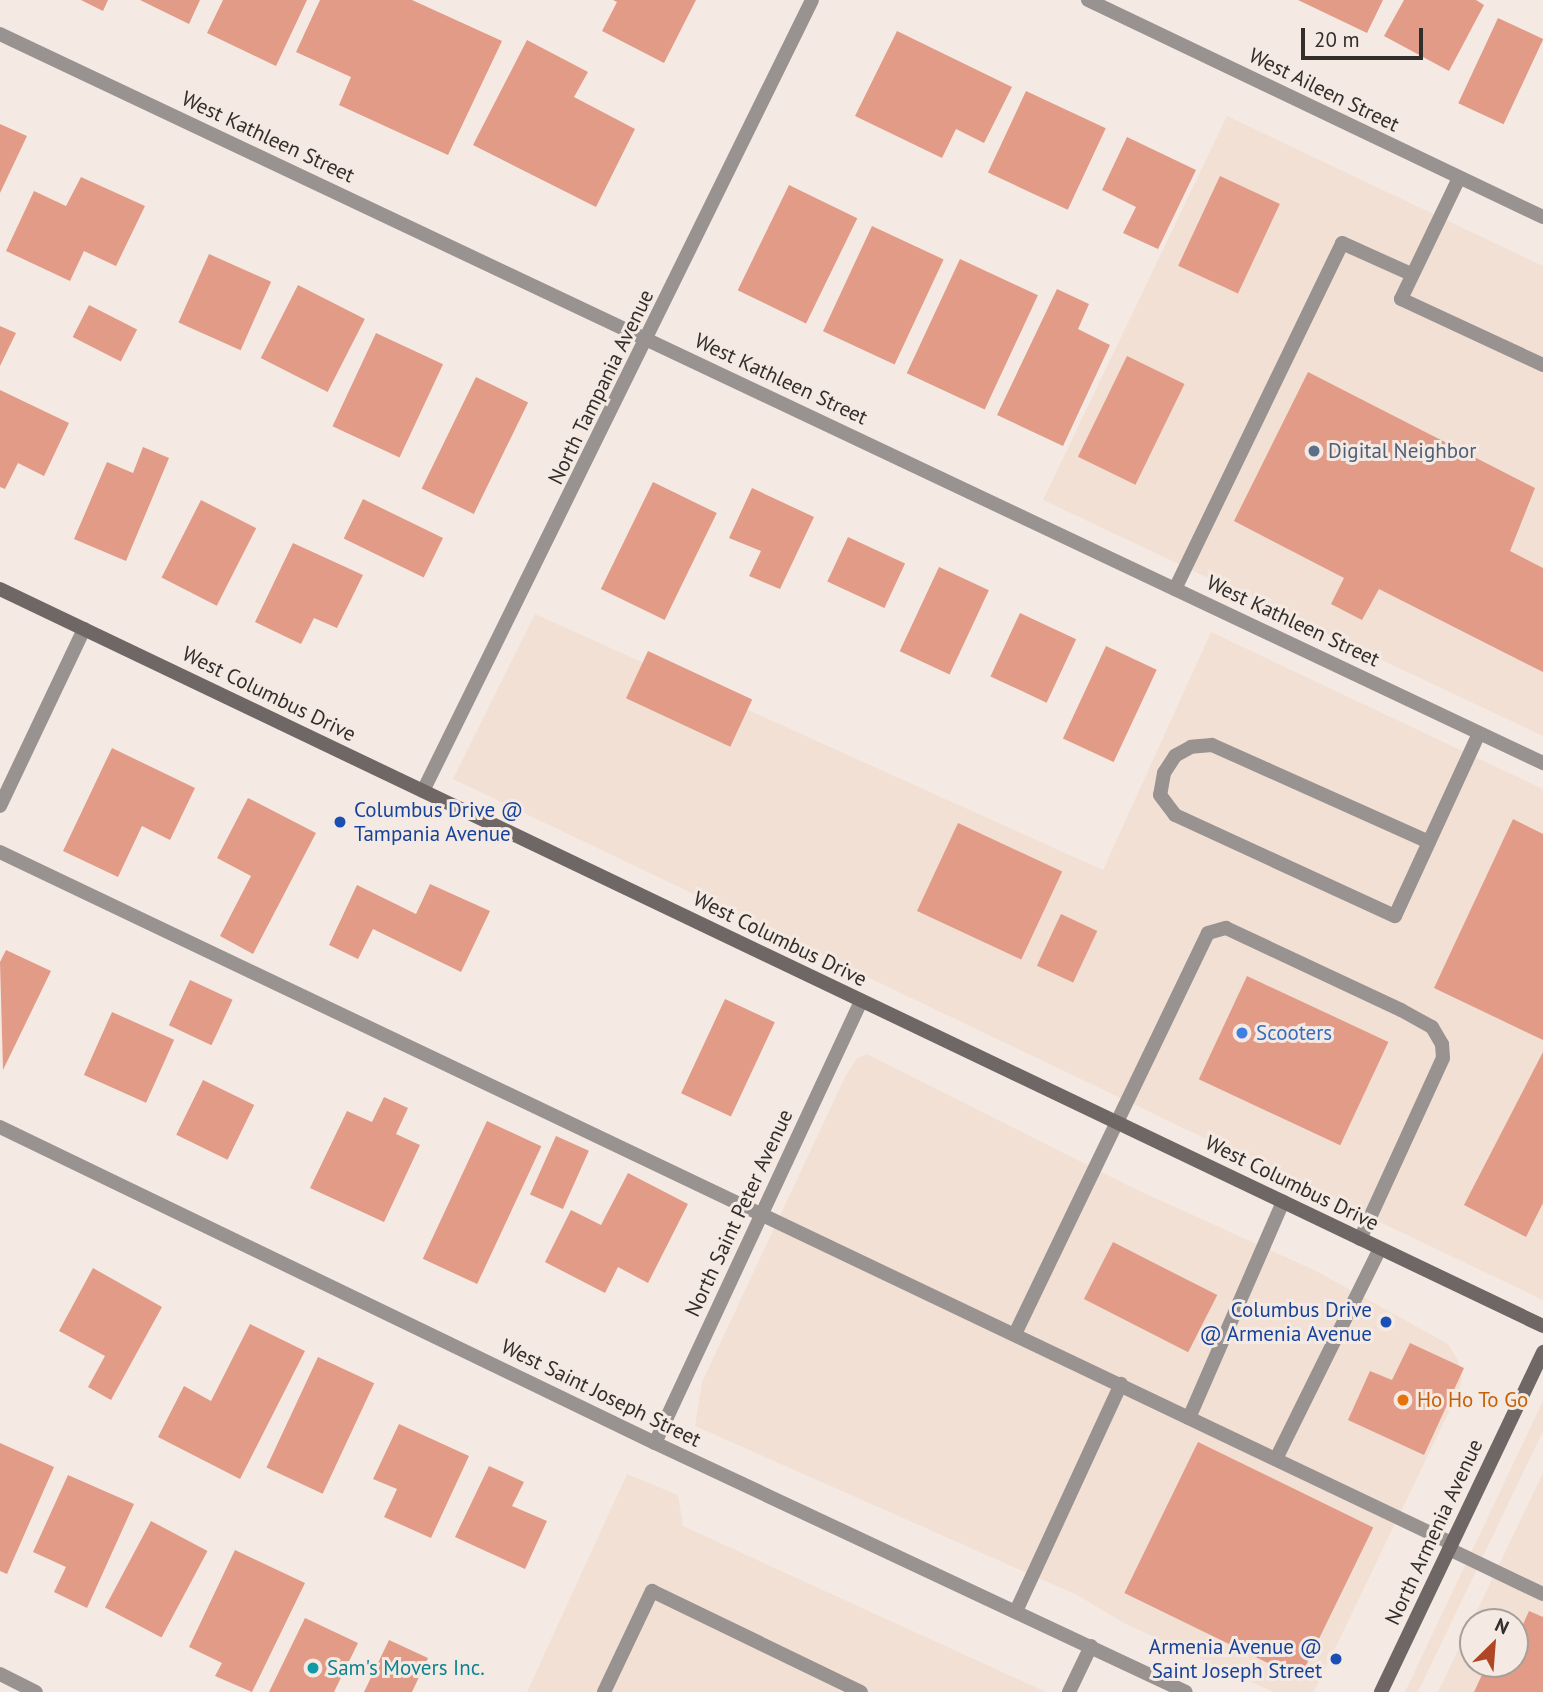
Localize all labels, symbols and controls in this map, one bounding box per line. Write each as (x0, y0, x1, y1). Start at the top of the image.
scale bar (1305, 14, 1428, 58)
text: 20 m (1314, 26, 1360, 53)
street label: West Aileen Street (1244, 43, 1404, 137)
street label: West Kathleen Street (178, 86, 358, 188)
street label: North Tampania Avenue (543, 285, 659, 489)
street label: West Kathleen Street (691, 328, 871, 430)
place label: Digital Neighbor (1328, 438, 1476, 464)
marker: Digital Neighbor (1306, 443, 1322, 459)
street label: West Kathleen Street (1203, 570, 1383, 672)
street label: West Columbus Drive (178, 641, 360, 747)
place label: Columbus Drive @ Tampania Avenue (354, 797, 523, 847)
marker: Columbus Drive @ Tampania Avenue (332, 814, 348, 830)
street label: West Columbus Drive (689, 886, 871, 992)
place label: Scooters (1256, 1020, 1332, 1046)
marker: Scooters (1234, 1025, 1250, 1041)
street label: North Saint Peter Avenue (680, 1105, 798, 1321)
street label: West Columbus Drive (1201, 1130, 1383, 1236)
place label: Columbus Drive @ Armenia Avenue (1198, 1297, 1372, 1347)
marker: Columbus Drive @ Armenia Avenue (1378, 1314, 1394, 1330)
street label: West Saint Joseph Street (497, 1334, 705, 1452)
place label: Ho Ho To Go (1417, 1387, 1529, 1413)
marker: Ho Ho To Go (1395, 1392, 1411, 1408)
street label: North Armenia Avenue (1380, 1435, 1488, 1629)
north arrow (1459, 1608, 1529, 1678)
text: N (1491, 1612, 1513, 1639)
place label: Armenia Avenue @ Saint Joseph Street (1148, 1634, 1322, 1684)
marker: Armenia Avenue @ Saint Joseph Street (1328, 1651, 1344, 1667)
place label: Sam's Movers Inc. (327, 1655, 485, 1681)
marker: Sam's Movers Inc. (305, 1660, 321, 1676)

